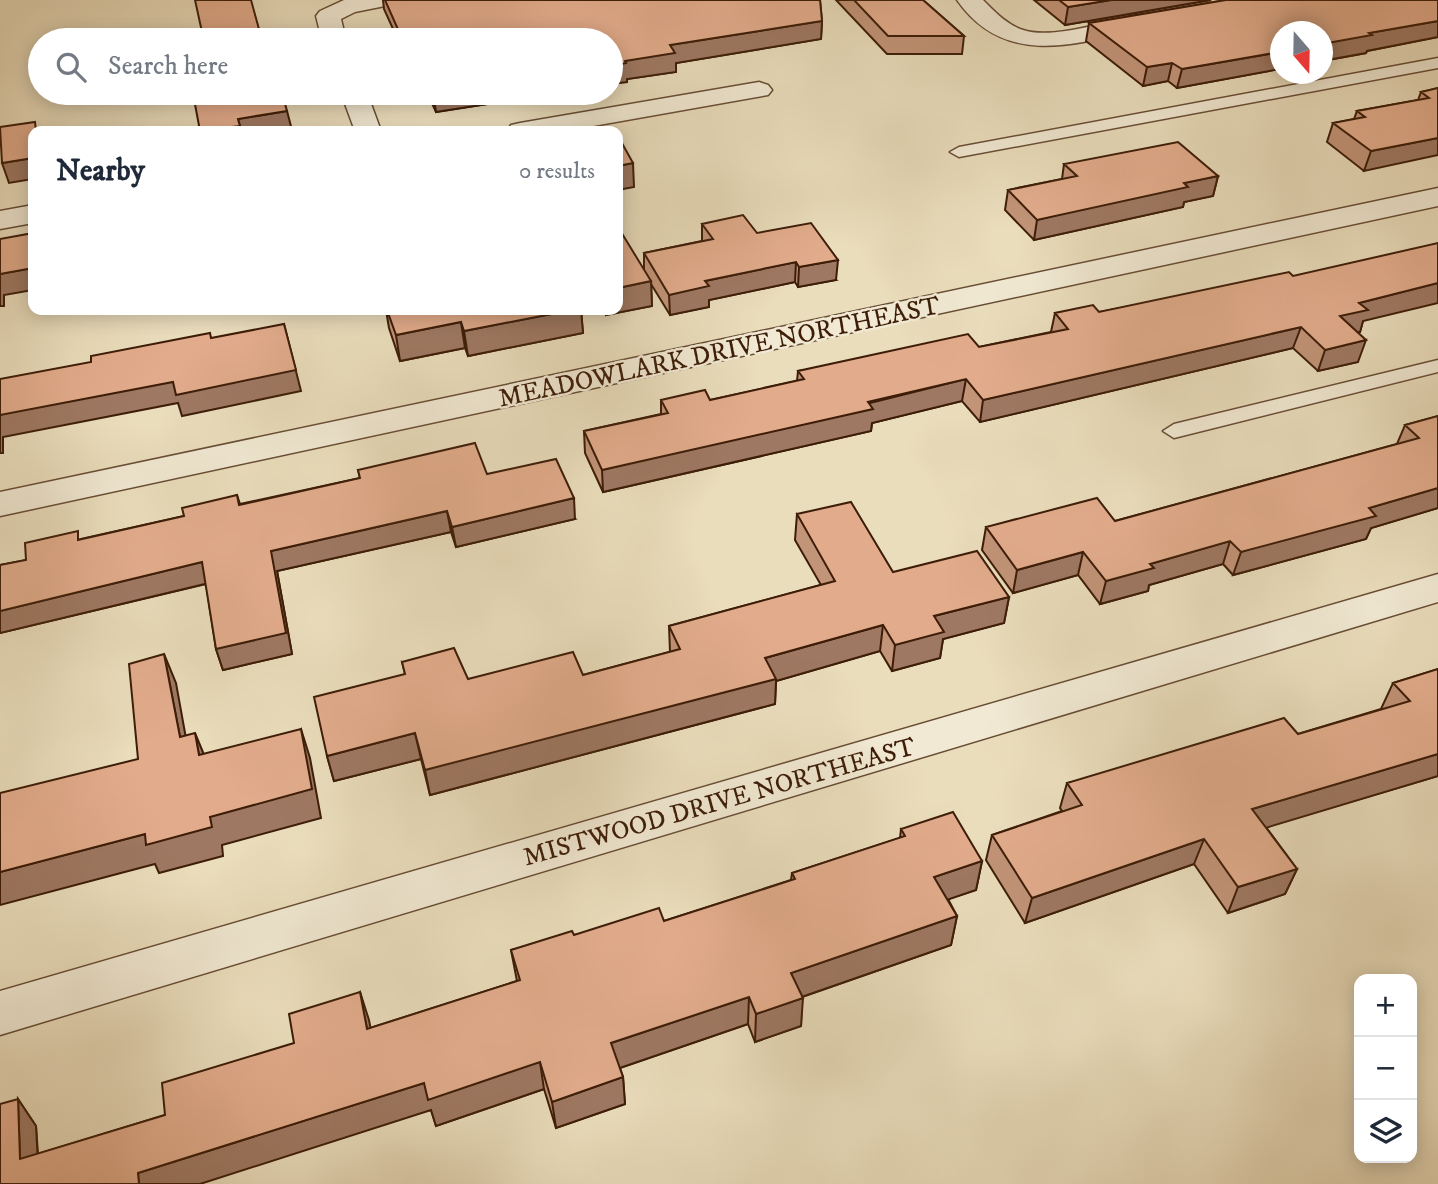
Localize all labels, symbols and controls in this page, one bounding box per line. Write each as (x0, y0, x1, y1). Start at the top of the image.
north arrow (1270, 21, 1333, 84)
search box (28, 28, 623, 105)
icon: search (52, 48, 90, 86)
text: Search here (108, 50, 228, 83)
text: Nearby (56, 153, 145, 190)
text: 0 results (519, 157, 595, 186)
street label: MEADOWLARK DRIVE NORTHEAST (495, 289, 943, 415)
street label: MISTWOOD DRIVE NORTHEAST (519, 730, 920, 874)
map controls (1354, 974, 1417, 1163)
button: + (1354, 974, 1417, 1037)
button: − (1354, 1037, 1417, 1100)
button: layers (1354, 1100, 1417, 1163)

